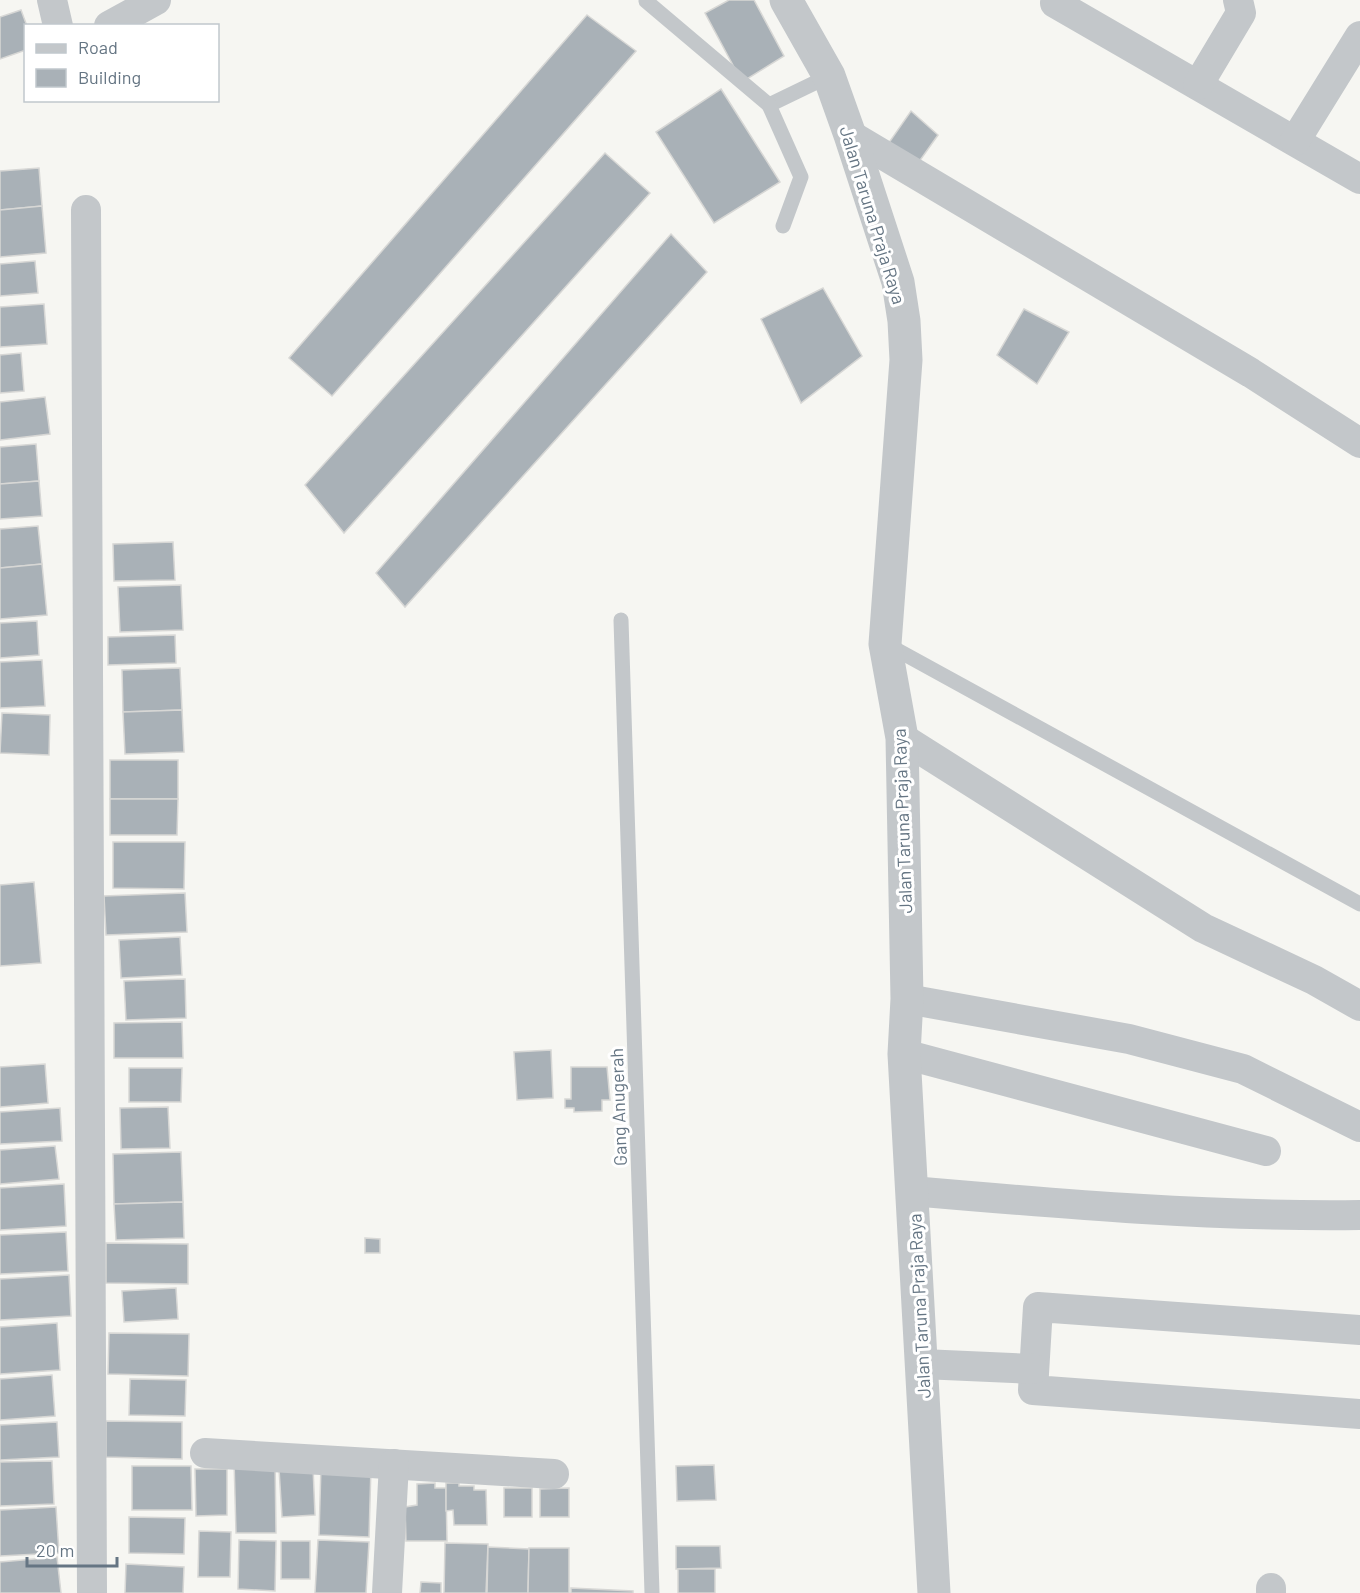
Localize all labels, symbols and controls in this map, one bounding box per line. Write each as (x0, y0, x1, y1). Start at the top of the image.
legend (24, 24, 219, 102)
text: Road (78, 36, 118, 58)
text: Building (78, 66, 141, 88)
street label: Jalan Taruna Praja Raya (835, 123, 911, 307)
street label: Jalan Taruna Praja Raya (888, 728, 916, 914)
street label: Gang Anugerah (605, 1048, 631, 1166)
street label: Jalan Taruna Praja Raya (903, 1213, 935, 1399)
scale bar (27, 1530, 117, 1568)
text: 20 m (36, 1539, 74, 1561)

